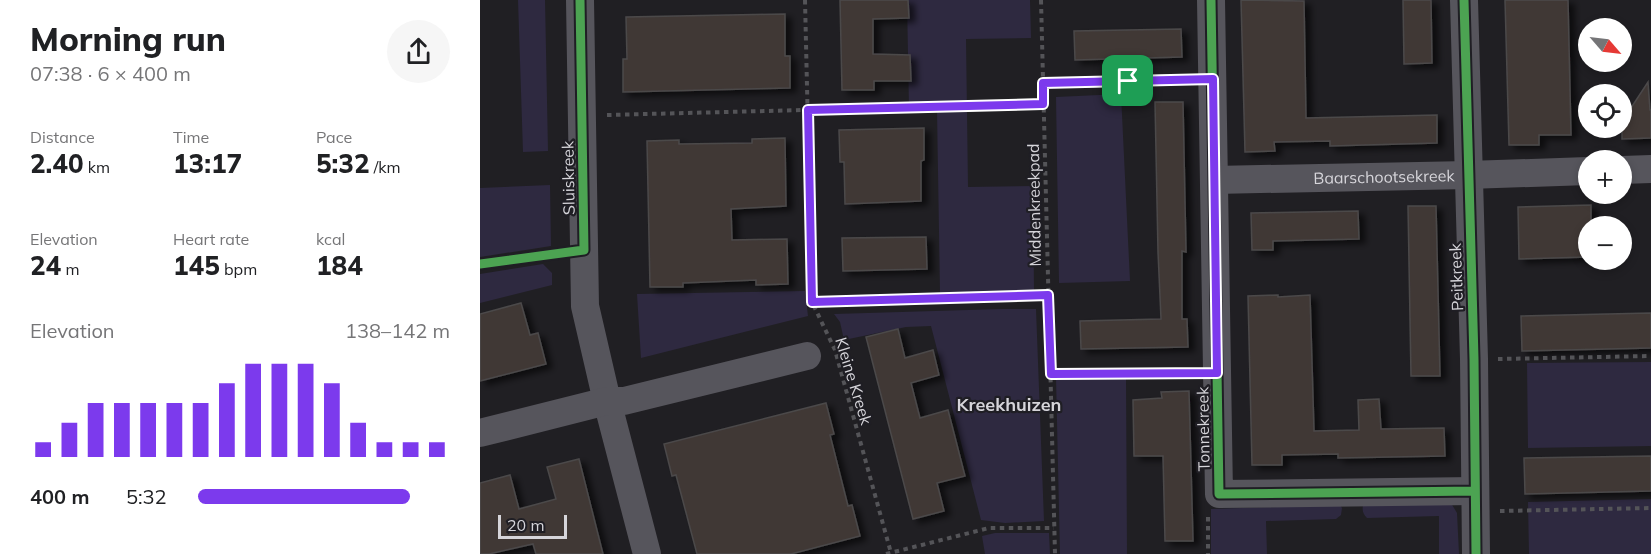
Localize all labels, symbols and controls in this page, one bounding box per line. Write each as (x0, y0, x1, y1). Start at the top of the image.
text: Morning run (30, 18, 226, 59)
north arrow (1578, 18, 1632, 72)
map controls (1578, 18, 1632, 270)
button: share (387, 20, 450, 83)
pin (1102, 55, 1153, 106)
text: 07:38 · 6 × 400 m (30, 61, 191, 86)
icon: arrive (1111, 64, 1144, 97)
button: locate (1578, 84, 1632, 138)
text: Distance (30, 127, 95, 147)
text: Time (173, 127, 209, 147)
text: Pace (316, 127, 352, 147)
street label: Sluiskreek (557, 140, 579, 215)
street label: Middenkreekpad (1023, 143, 1045, 267)
text: 2.40 (30, 147, 84, 180)
text: 13:17 (173, 147, 242, 180)
text: 5:32 (316, 147, 370, 180)
button: + (1578, 150, 1632, 204)
text: km (84, 157, 110, 177)
text: /km (370, 157, 401, 177)
street label: Baarschootsekreek (1313, 165, 1456, 188)
button: − (1578, 216, 1632, 270)
text: Elevation (30, 229, 98, 249)
text: Heart rate (173, 229, 249, 249)
text: kcal (316, 229, 345, 249)
street label: Peitkreek (1445, 242, 1467, 311)
text: 24 (30, 249, 61, 282)
text: 145 (173, 249, 220, 282)
text: 184 (316, 249, 363, 282)
text: m (61, 259, 79, 279)
text: bpm (220, 259, 257, 279)
text: Elevation (30, 318, 115, 343)
text: 138–142 m (345, 318, 450, 343)
street label: Kleine Kreek (831, 335, 877, 428)
street label: Tonnekreek (1192, 386, 1214, 471)
district label: Kreekhuizen (957, 393, 1061, 416)
text: 400 m (30, 484, 89, 509)
text: 5:32 (126, 484, 167, 509)
scale bar (498, 512, 567, 540)
text: 20 m (507, 515, 544, 535)

